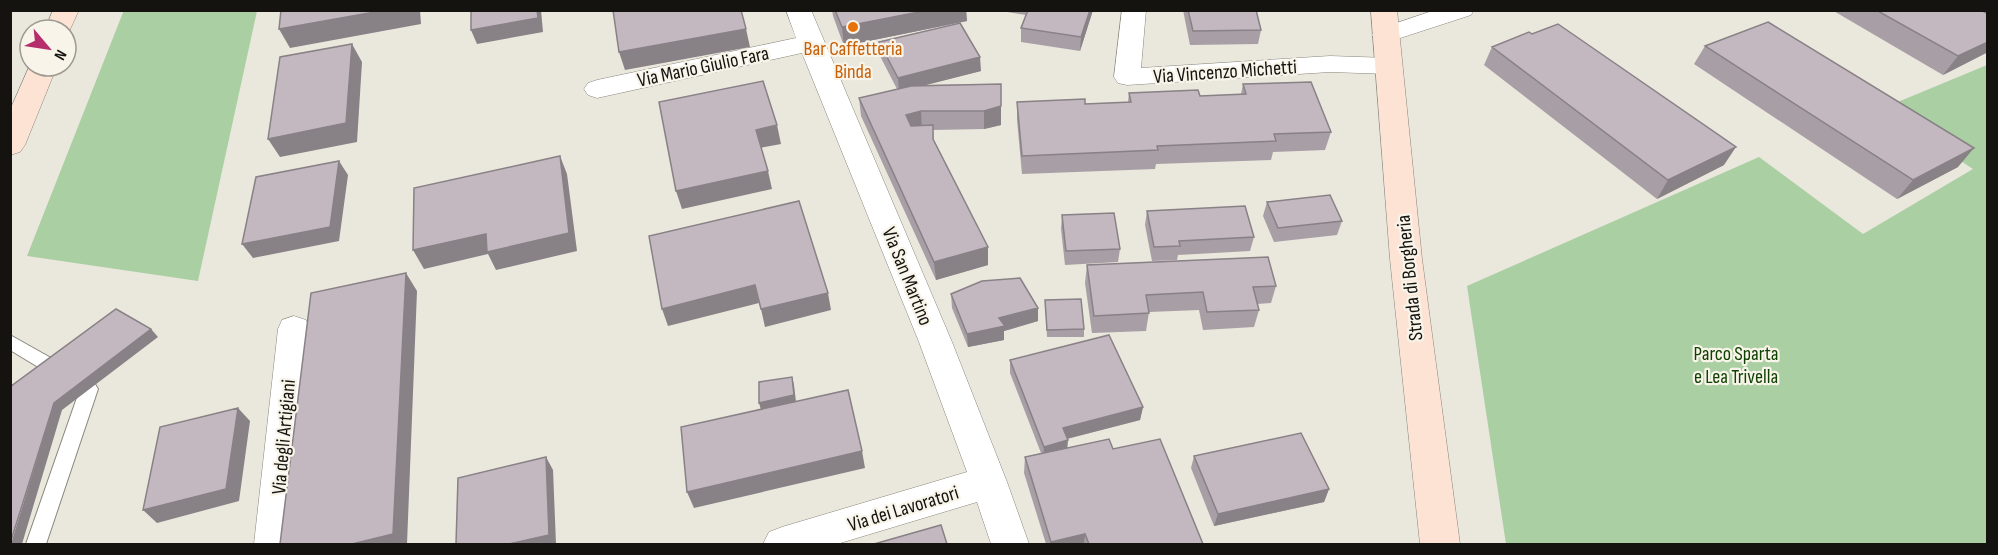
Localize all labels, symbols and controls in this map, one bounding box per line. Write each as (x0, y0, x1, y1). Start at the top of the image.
north arrow (18, 18, 78, 78)
marker: Bar Caffetteria Binda (846, 20, 860, 34)
place label: Bar Caffetteria Binda (804, 37, 902, 84)
street label: Via Mario Giulio Fara (635, 41, 771, 93)
text: N (49, 46, 70, 63)
street label: Via Vincenzo Michetti (1152, 55, 1298, 89)
street label: Strada di Borgheria (1391, 214, 1429, 342)
street label: Via San Martino (876, 224, 938, 329)
park label: Parco Sparta e Lea Trivella (1694, 342, 1778, 389)
street label: Via degli Artigiani (267, 379, 301, 496)
street label: Via dei Lavoratori (845, 481, 962, 537)

